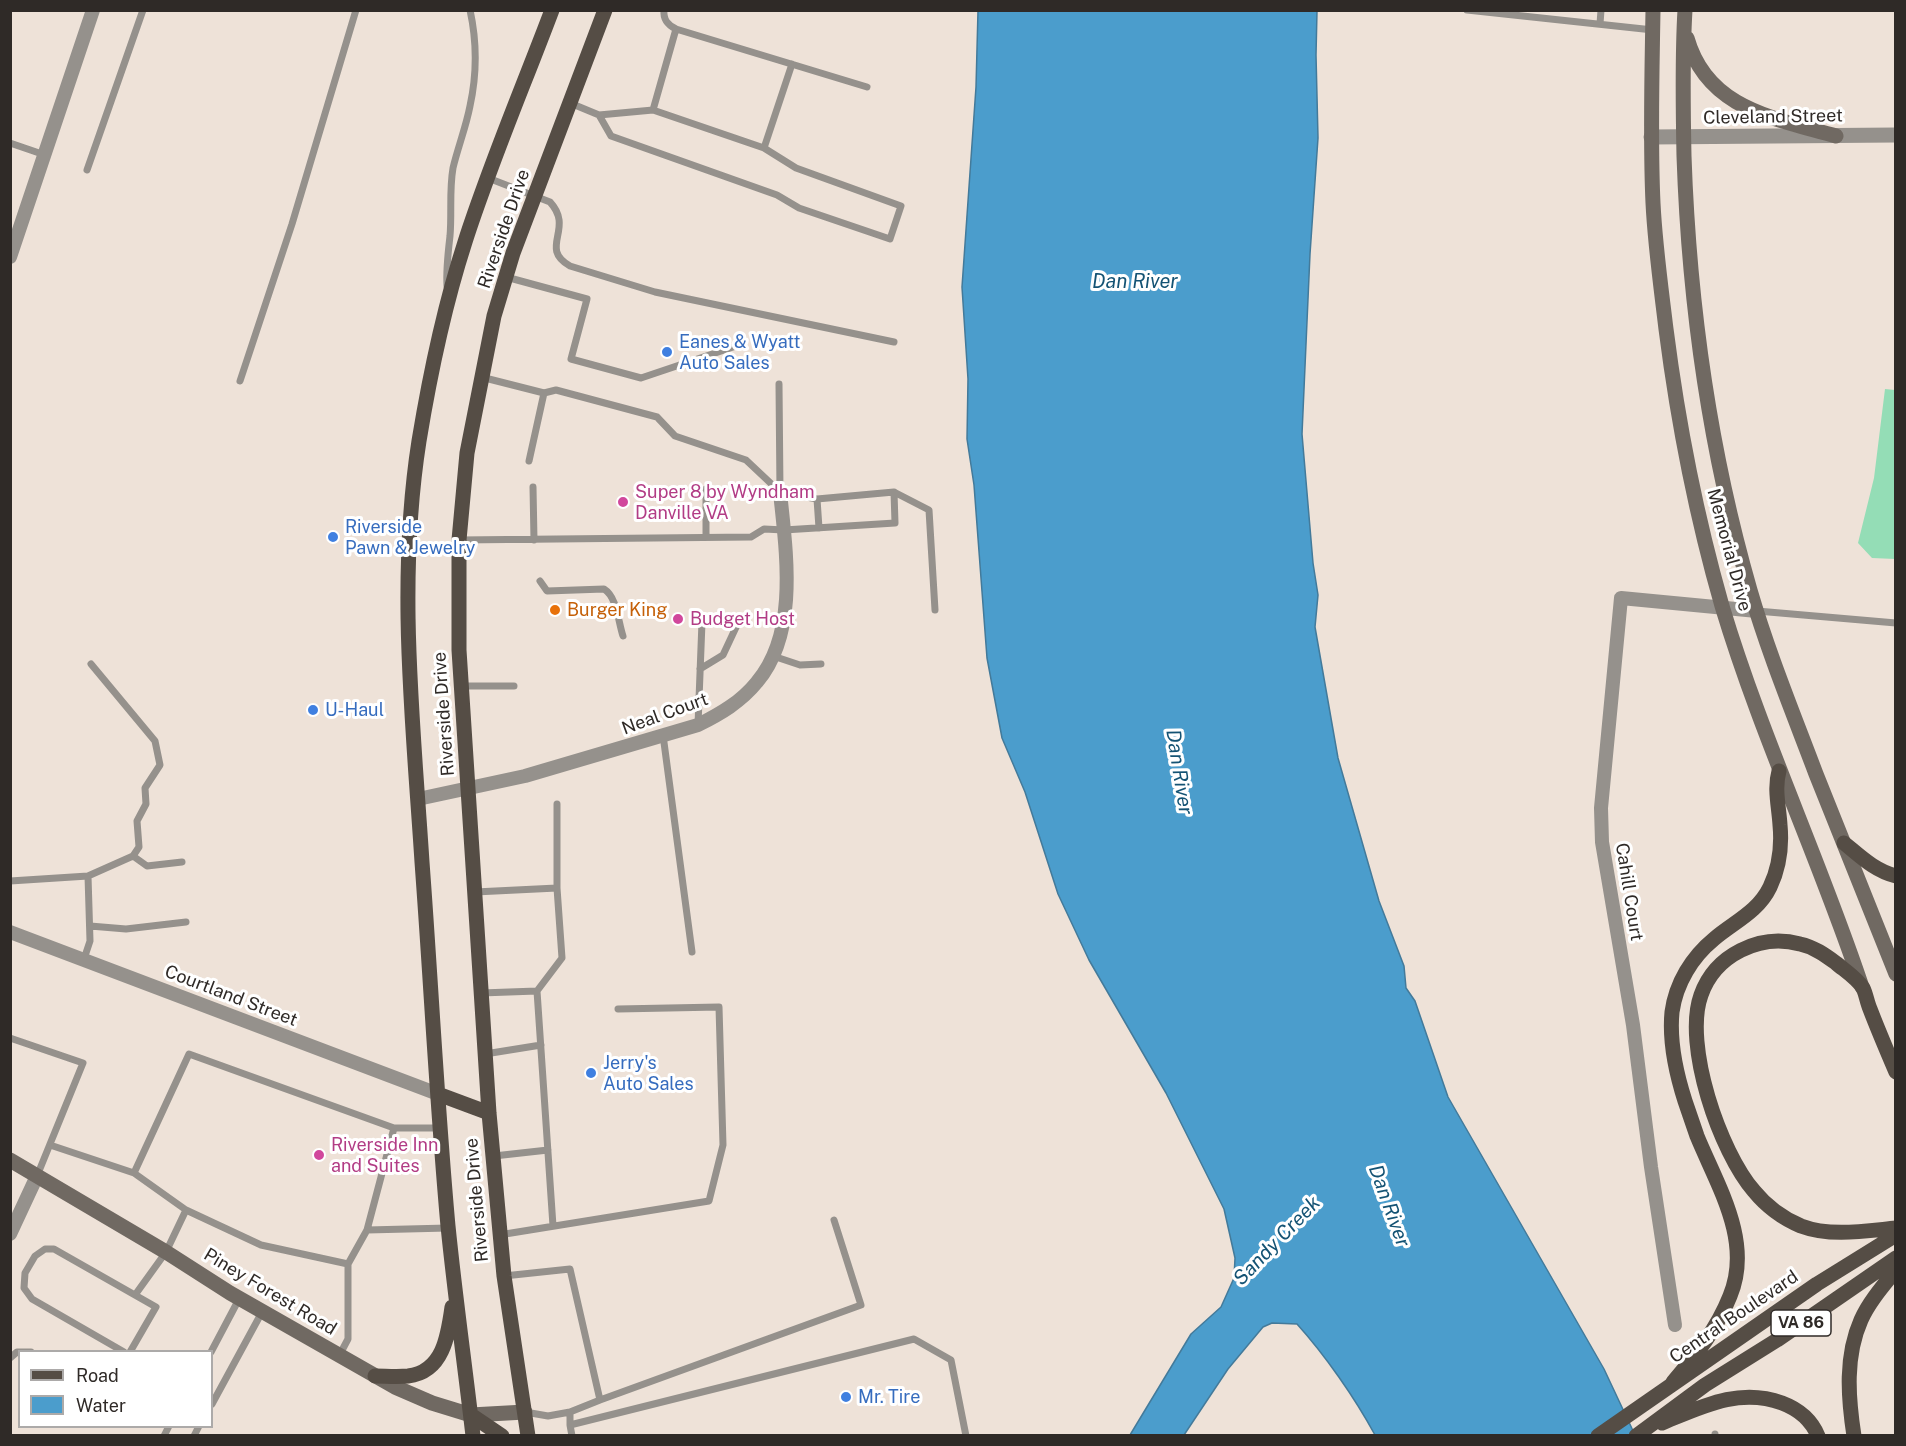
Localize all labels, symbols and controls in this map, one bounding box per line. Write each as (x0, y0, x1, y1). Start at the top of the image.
street label: Cleveland Street (1703, 105, 1843, 129)
street label: Riverside Drive (474, 167, 534, 291)
water label: Dan River (1092, 270, 1178, 294)
place label: Eanes & Wyatt Auto Sales (679, 331, 800, 374)
marker: Eanes & Wyatt Auto Sales (660, 345, 674, 359)
place label: Super 8 by Wyndham Danville VA (635, 481, 815, 524)
street label: Memorial Drive (1702, 486, 1756, 614)
marker: Super 8 by Wyndham Danville VA (616, 495, 630, 509)
place label: Riverside Pawn & Jewelry (345, 516, 475, 558)
marker: Riverside Pawn & Jewelry (326, 530, 340, 544)
place label: Burger King (567, 599, 667, 621)
marker: Burger King (548, 603, 562, 617)
place label: Budget Host (690, 608, 795, 630)
marker: Budget Host (671, 612, 685, 626)
street label: Riverside Drive (429, 651, 459, 777)
street label: Neal Court (619, 688, 711, 740)
place label: U-Haul (325, 699, 384, 721)
marker: U-Haul (306, 703, 320, 717)
water label: Dan River (1160, 728, 1198, 816)
street label: Cahill Court (1611, 841, 1647, 943)
street label: Courtland Street (162, 961, 300, 1031)
place label: Jerry's Auto Sales (603, 1052, 694, 1094)
marker: Jerry's Auto Sales (584, 1066, 598, 1080)
place label: Riverside Inn and Suites (331, 1134, 438, 1176)
street label: Riverside Drive (461, 1137, 493, 1263)
marker: Riverside Inn and Suites (312, 1148, 326, 1162)
water label: Dan River (1363, 1162, 1415, 1250)
water label: Sandy Creek (1229, 1191, 1325, 1291)
street label: Piney Forest Road (200, 1244, 340, 1340)
street label: Central Boulevard (1666, 1266, 1802, 1368)
road number: VA 86 (1771, 1310, 1831, 1336)
legend (18, 1350, 213, 1428)
text: Road (76, 1365, 119, 1386)
place label: Mr. Tire (858, 1386, 920, 1408)
marker: Mr. Tire (839, 1390, 853, 1404)
text: Water (76, 1395, 126, 1416)

